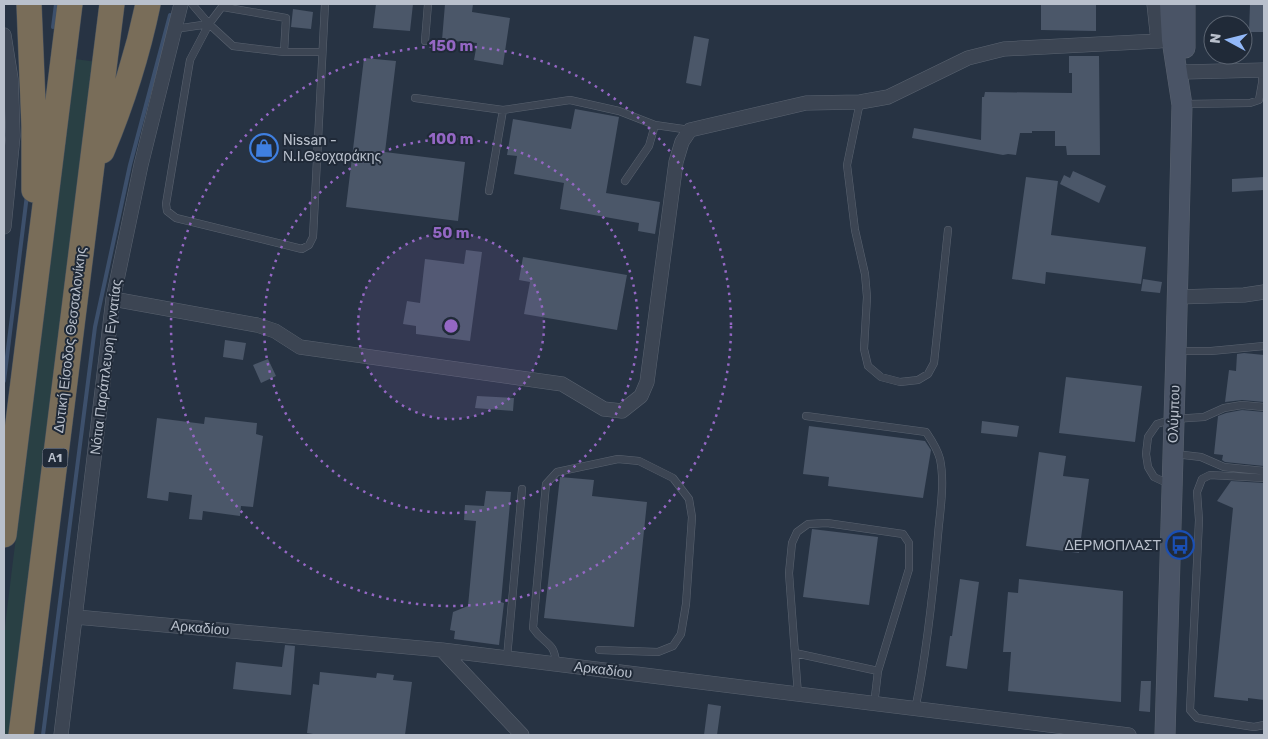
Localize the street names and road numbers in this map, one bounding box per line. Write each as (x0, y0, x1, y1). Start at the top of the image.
street label: Δυτική Είσοδος Θεσσαλονίκης (50, 246, 90, 434)
street label: Νότια Παράπλευρη Εγνατίας (87, 278, 125, 456)
street label: Ολύμπου (1164, 385, 1184, 443)
road number: Α1 (42, 448, 68, 468)
street label: Αρκαδίου (170, 617, 230, 639)
street label: Αρκαδίου (573, 658, 633, 682)

